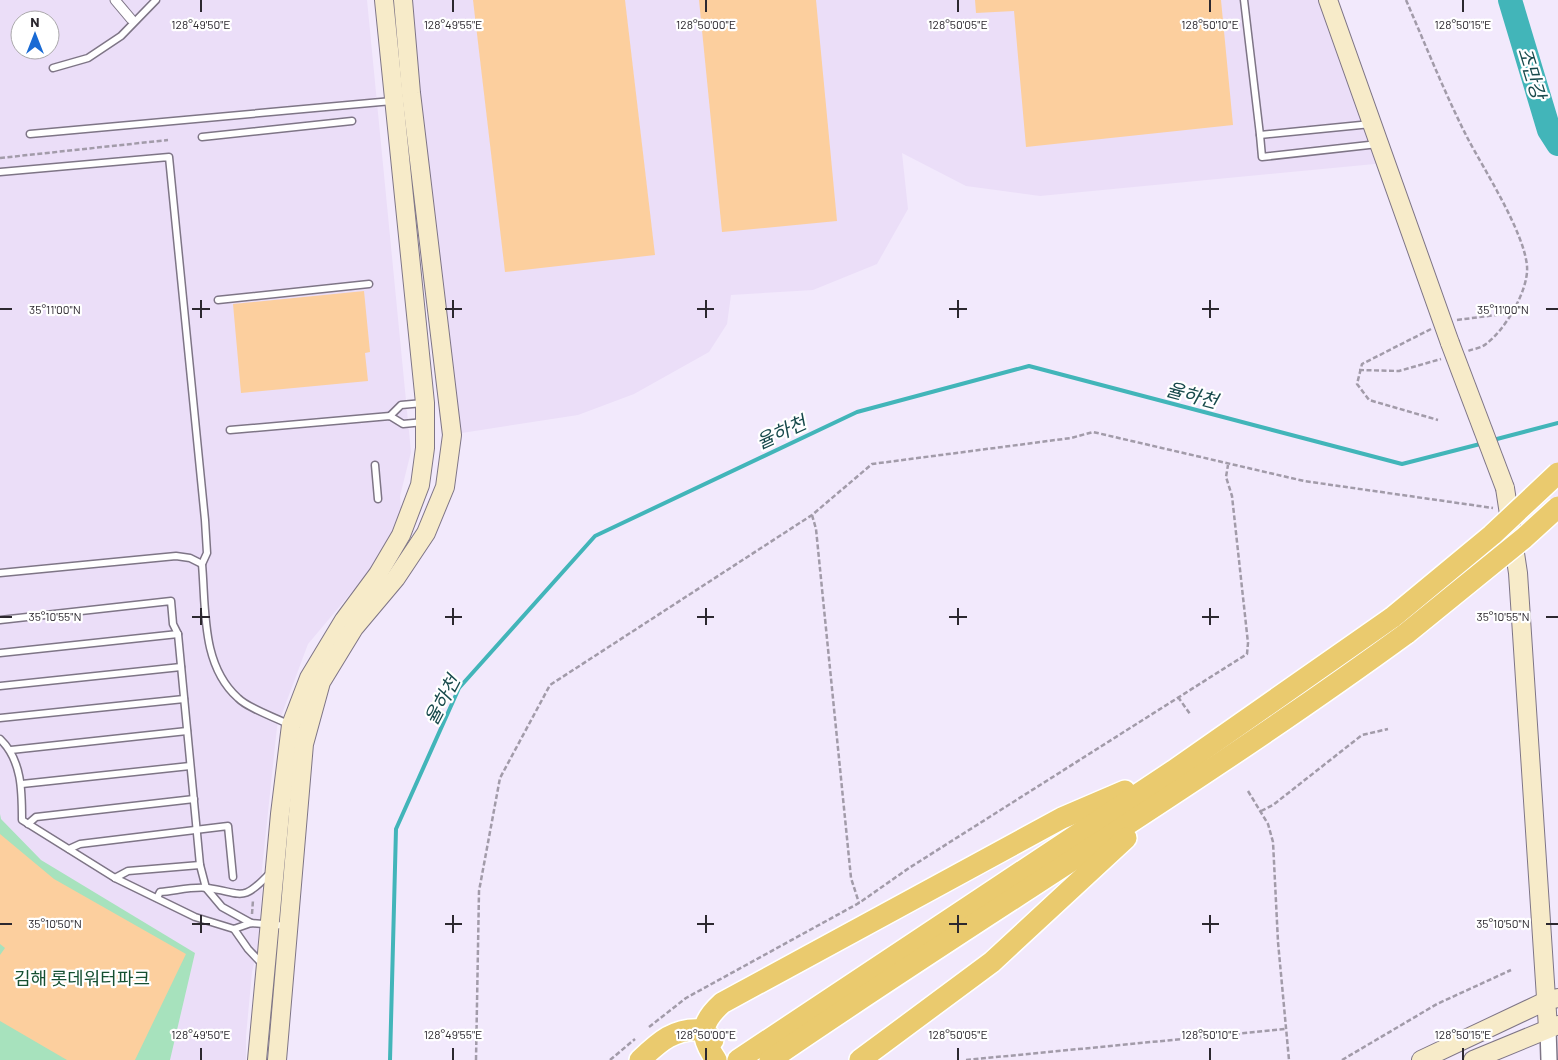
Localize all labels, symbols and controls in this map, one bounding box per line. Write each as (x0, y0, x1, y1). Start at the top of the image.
north arrow (10, 10, 60, 60)
text: N (30, 13, 40, 30)
text: 128°49'50"E (171, 17, 231, 31)
text: 128°49'55"E (424, 17, 482, 31)
text: 128°50'00"E (676, 17, 736, 31)
text: 128°50'05"E (928, 17, 988, 31)
text: 128°50'10"E (1181, 17, 1239, 31)
text: 128°50'15"E (1435, 17, 1491, 31)
water label: 조만강 (1514, 44, 1552, 104)
text: 35°11'00"N (29, 302, 81, 316)
text: 35°11'00"N (1477, 302, 1529, 316)
water label: 율하천 (1164, 377, 1222, 413)
water label: 율하천 (752, 409, 811, 453)
text: 35°10'55"N (28, 609, 82, 623)
text: 35°10'55"N (1476, 609, 1530, 623)
water label: 율하천 (419, 670, 465, 728)
text: 35°10'50"N (28, 916, 82, 930)
text: 35°10'50"N (1476, 916, 1530, 930)
park label: 김해 롯데워터파크 (14, 967, 150, 989)
text: 128°49'50"E (171, 1027, 231, 1041)
text: 128°49'55"E (424, 1027, 482, 1041)
text: 128°50'00"E (676, 1027, 736, 1041)
text: 128°50'05"E (928, 1027, 988, 1041)
text: 128°50'10"E (1181, 1027, 1239, 1041)
text: 128°50'15"E (1435, 1027, 1491, 1041)

